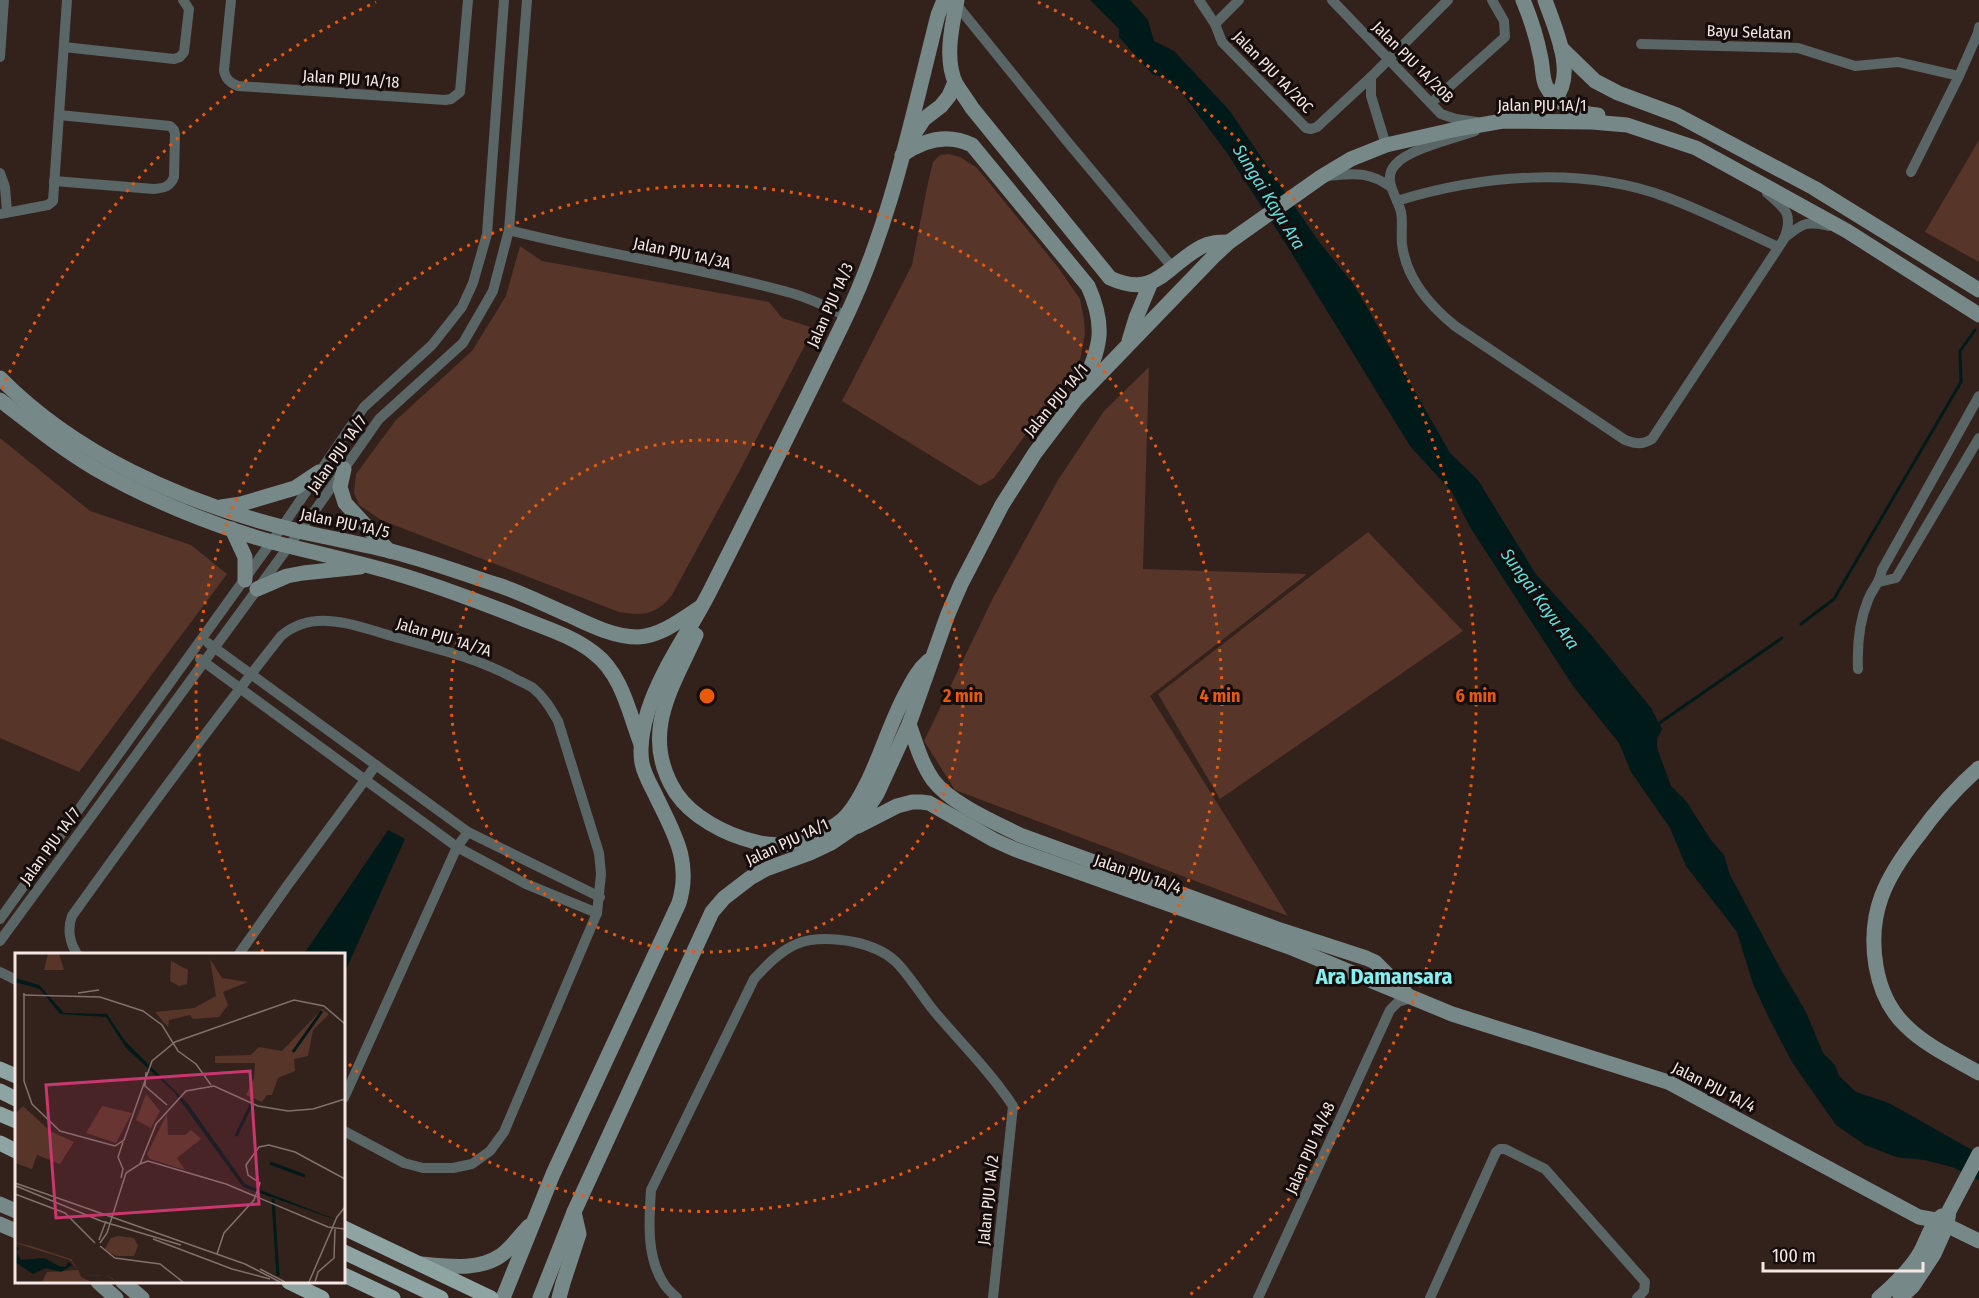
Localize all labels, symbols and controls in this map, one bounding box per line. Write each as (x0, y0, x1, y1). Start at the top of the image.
street label: Jalan PJU 1A/20B (1368, 17, 1458, 107)
street label: Bayu Selatan (1706, 21, 1792, 43)
street label: Jalan PJU 1A/20C (1229, 27, 1317, 117)
street label: Jalan PJU 1A/18 (302, 66, 400, 92)
street label: Jalan PJU 1A/1 (1497, 96, 1587, 115)
water label: Sungai Kayu Ara (1227, 140, 1310, 253)
street label: Jalan PJU 1A/3A (632, 233, 733, 273)
street label: Jalan PJU 1A/3 (803, 260, 857, 350)
street label: Jalan PJU 1A/1 (1020, 360, 1092, 440)
street label: Jalan PJU 1A/7 (303, 411, 371, 496)
street label: Jalan PJU 1A/5 (299, 504, 391, 542)
water label: Sungai Kayu Ara (1495, 543, 1584, 654)
street label: Jalan PJU 1A/7A (394, 614, 494, 661)
text: 2 min (942, 685, 983, 707)
text: 4 min (1200, 685, 1240, 707)
text: 6 min (1456, 685, 1497, 707)
centre of rings (697, 686, 717, 706)
street label: Jalan PJU 1A/7 (16, 803, 85, 888)
street label: Jalan PJU 1A/1 (743, 815, 831, 869)
street label: Jalan PJU 1A/4 (1092, 850, 1184, 898)
inset map (15, 953, 345, 1283)
district label: Ara Damansara (1315, 963, 1452, 990)
street label: Jalan PJU 1A/4 (1669, 1058, 1759, 1116)
street label: Jalan PJU 1A/48 (1281, 1099, 1339, 1197)
street label: Jalan PJU 1A/2 (974, 1154, 1002, 1246)
scale bar (1763, 1235, 1924, 1273)
text: 100 m (1772, 1245, 1816, 1267)

